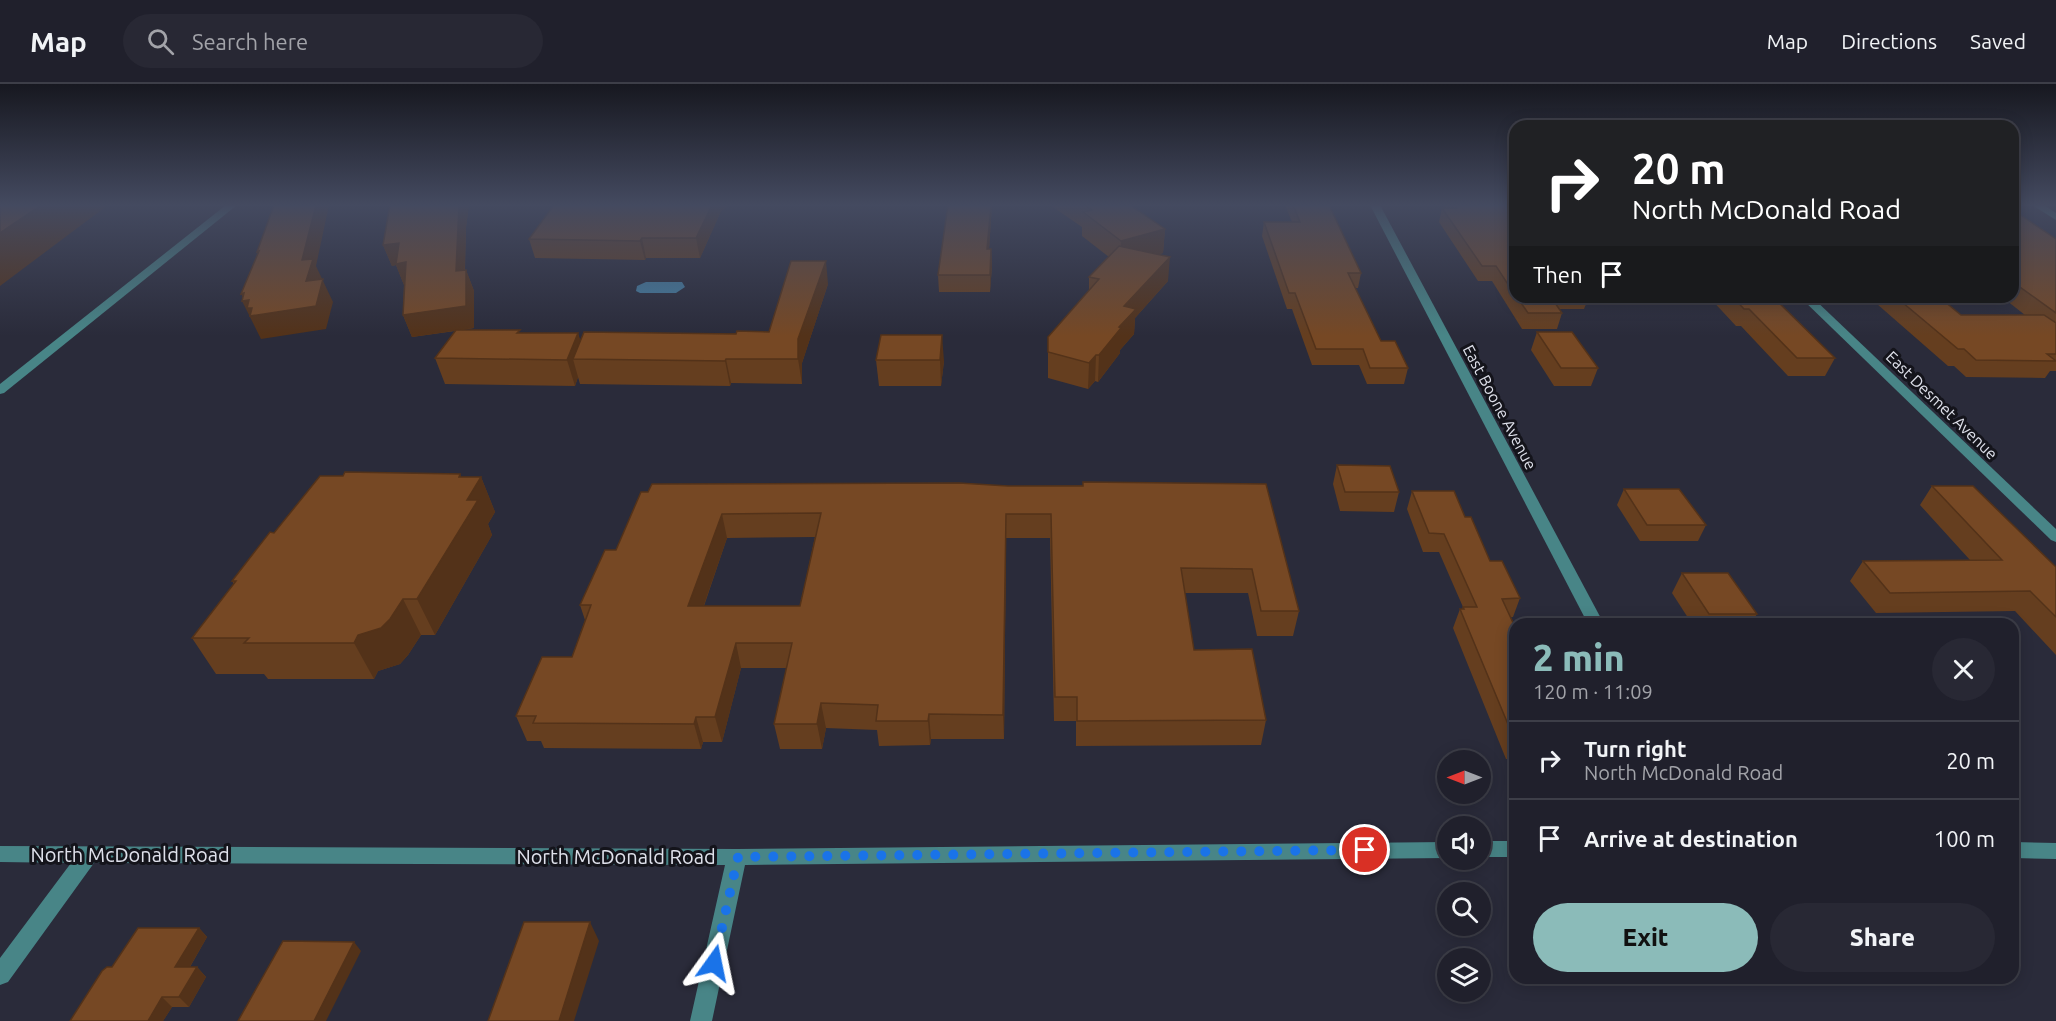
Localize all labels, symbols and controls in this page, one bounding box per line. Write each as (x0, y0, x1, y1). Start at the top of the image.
search box (123, 14, 543, 68)
icon: search (144, 25, 177, 58)
text: Map (30, 26, 87, 57)
text: Search here (192, 29, 308, 54)
text: Map (1767, 29, 1808, 53)
text: Directions (1841, 29, 1937, 53)
text: Saved (1970, 29, 2026, 53)
icon: right (1533, 144, 1611, 222)
text: 20 m (1632, 145, 1726, 192)
text: North McDonald Road (1632, 194, 1901, 224)
icon: arrive (1595, 258, 1628, 291)
text: Then (1533, 262, 1583, 287)
street label: East Boone Avenue (1460, 342, 1540, 472)
street label: East Desmet Avenue (1883, 347, 2001, 463)
text: 2 min (1533, 637, 1625, 678)
button: close (1932, 638, 1995, 701)
text: 120 m · 11:09 (1533, 680, 1653, 703)
text: Turn right (1584, 736, 1686, 761)
icon: right (1533, 744, 1566, 777)
text: 20 m (1946, 748, 1995, 773)
north arrow (1437, 750, 1491, 804)
map controls (1437, 750, 1491, 1002)
text: North McDonald Road (1584, 761, 1783, 784)
button: sound (1437, 816, 1491, 870)
icon: arrive (1533, 822, 1566, 855)
pin (1339, 824, 1390, 875)
text: Arrive at destination (1584, 826, 1798, 851)
text: 100 m (1934, 826, 1995, 851)
icon: arrive (1348, 833, 1381, 866)
street label: North McDonald Road (30, 843, 230, 866)
street label: North McDonald Road (516, 845, 716, 868)
button: search (1437, 882, 1491, 936)
button: Exit (1533, 903, 1758, 972)
button: Share (1770, 903, 1995, 972)
position arrow (682, 931, 746, 995)
button: layers (1437, 948, 1491, 1002)

